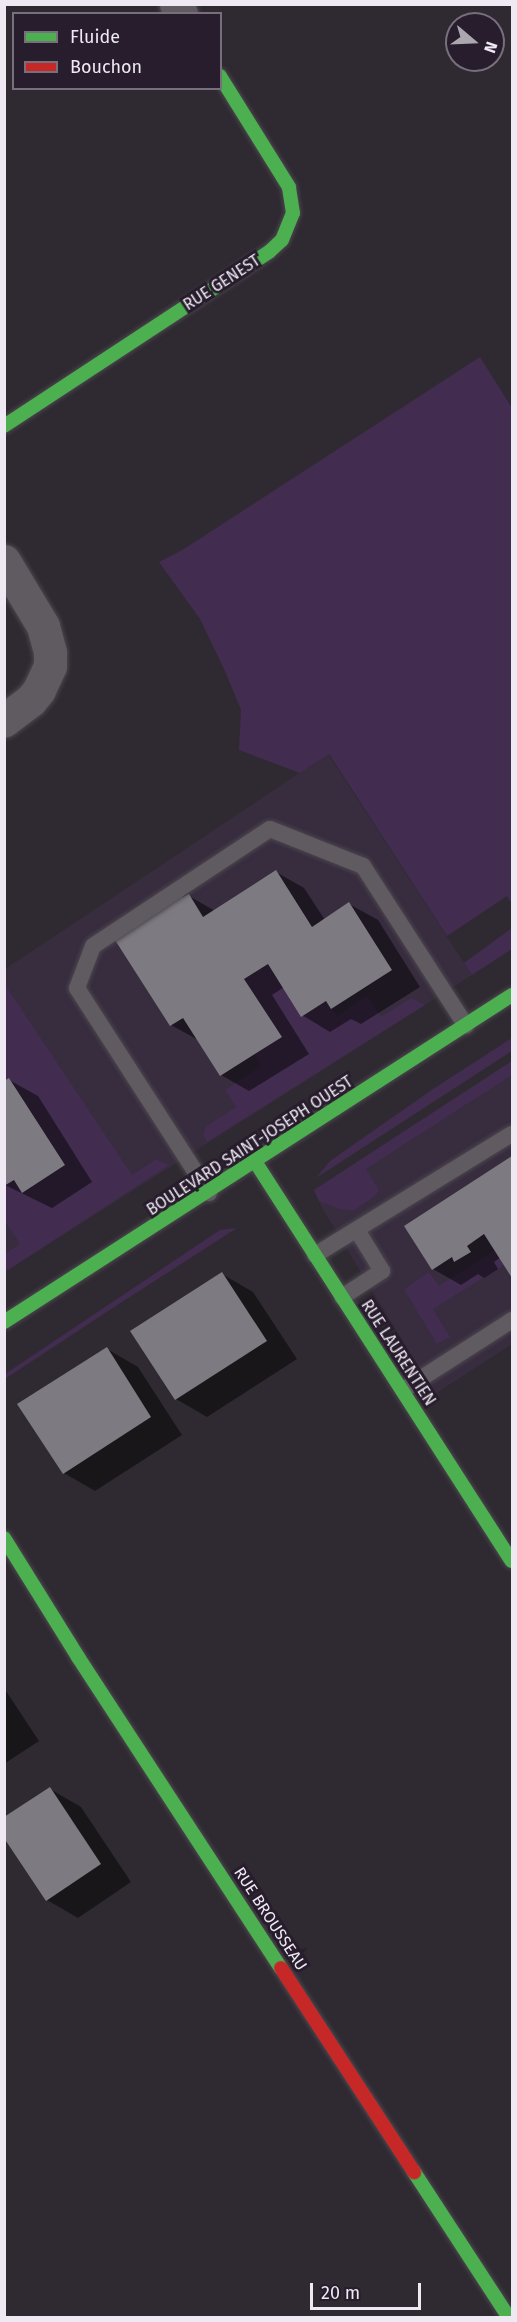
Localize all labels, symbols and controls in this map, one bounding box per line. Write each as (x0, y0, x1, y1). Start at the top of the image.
legend (12, 12, 222, 90)
north arrow (445, 12, 505, 72)
text: Fluide (70, 26, 120, 48)
text: N (480, 39, 501, 55)
text: Bouchon (70, 56, 142, 78)
street label: RUE GENEST (180, 251, 264, 315)
street label: BOULEVARD SAINT-JOSEPH OUEST (143, 1072, 357, 1220)
street label: RUE LAURENTIEN (357, 1297, 439, 1409)
street label: RUE BROUSSEAU (229, 1864, 311, 1974)
scale bar (313, 2271, 424, 2309)
text: 20 m (321, 2282, 360, 2304)

